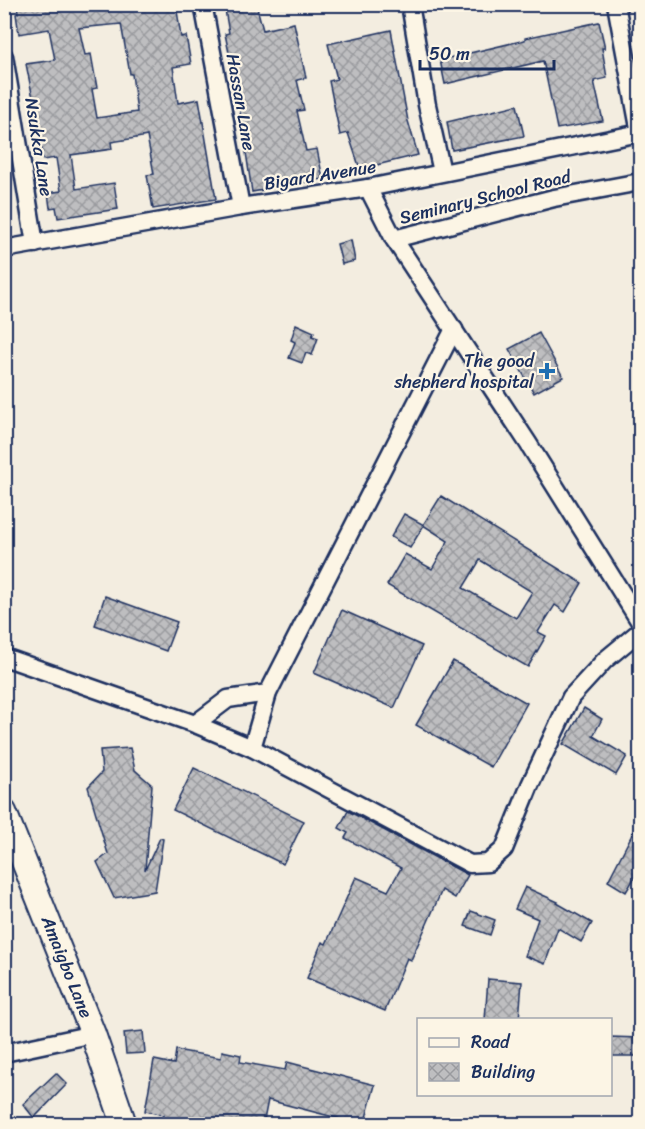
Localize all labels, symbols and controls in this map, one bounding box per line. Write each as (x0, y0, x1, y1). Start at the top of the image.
scale bar (420, 33, 554, 71)
text: 50 m (429, 38, 470, 70)
street label: Hassan Lane (217, 51, 265, 153)
street label: Nsukka Lane (15, 95, 63, 199)
street label: Bigard Avenue (261, 150, 379, 200)
street label: Seminary School Road (396, 160, 576, 234)
place label: The good shepherd hospital (393, 345, 536, 398)
marker: The good shepherd hospital (538, 362, 556, 380)
street label: Amaigbo Lane (32, 910, 102, 1023)
legend (417, 1018, 612, 1096)
text: Road (471, 1026, 511, 1058)
text: Building (471, 1056, 535, 1088)

